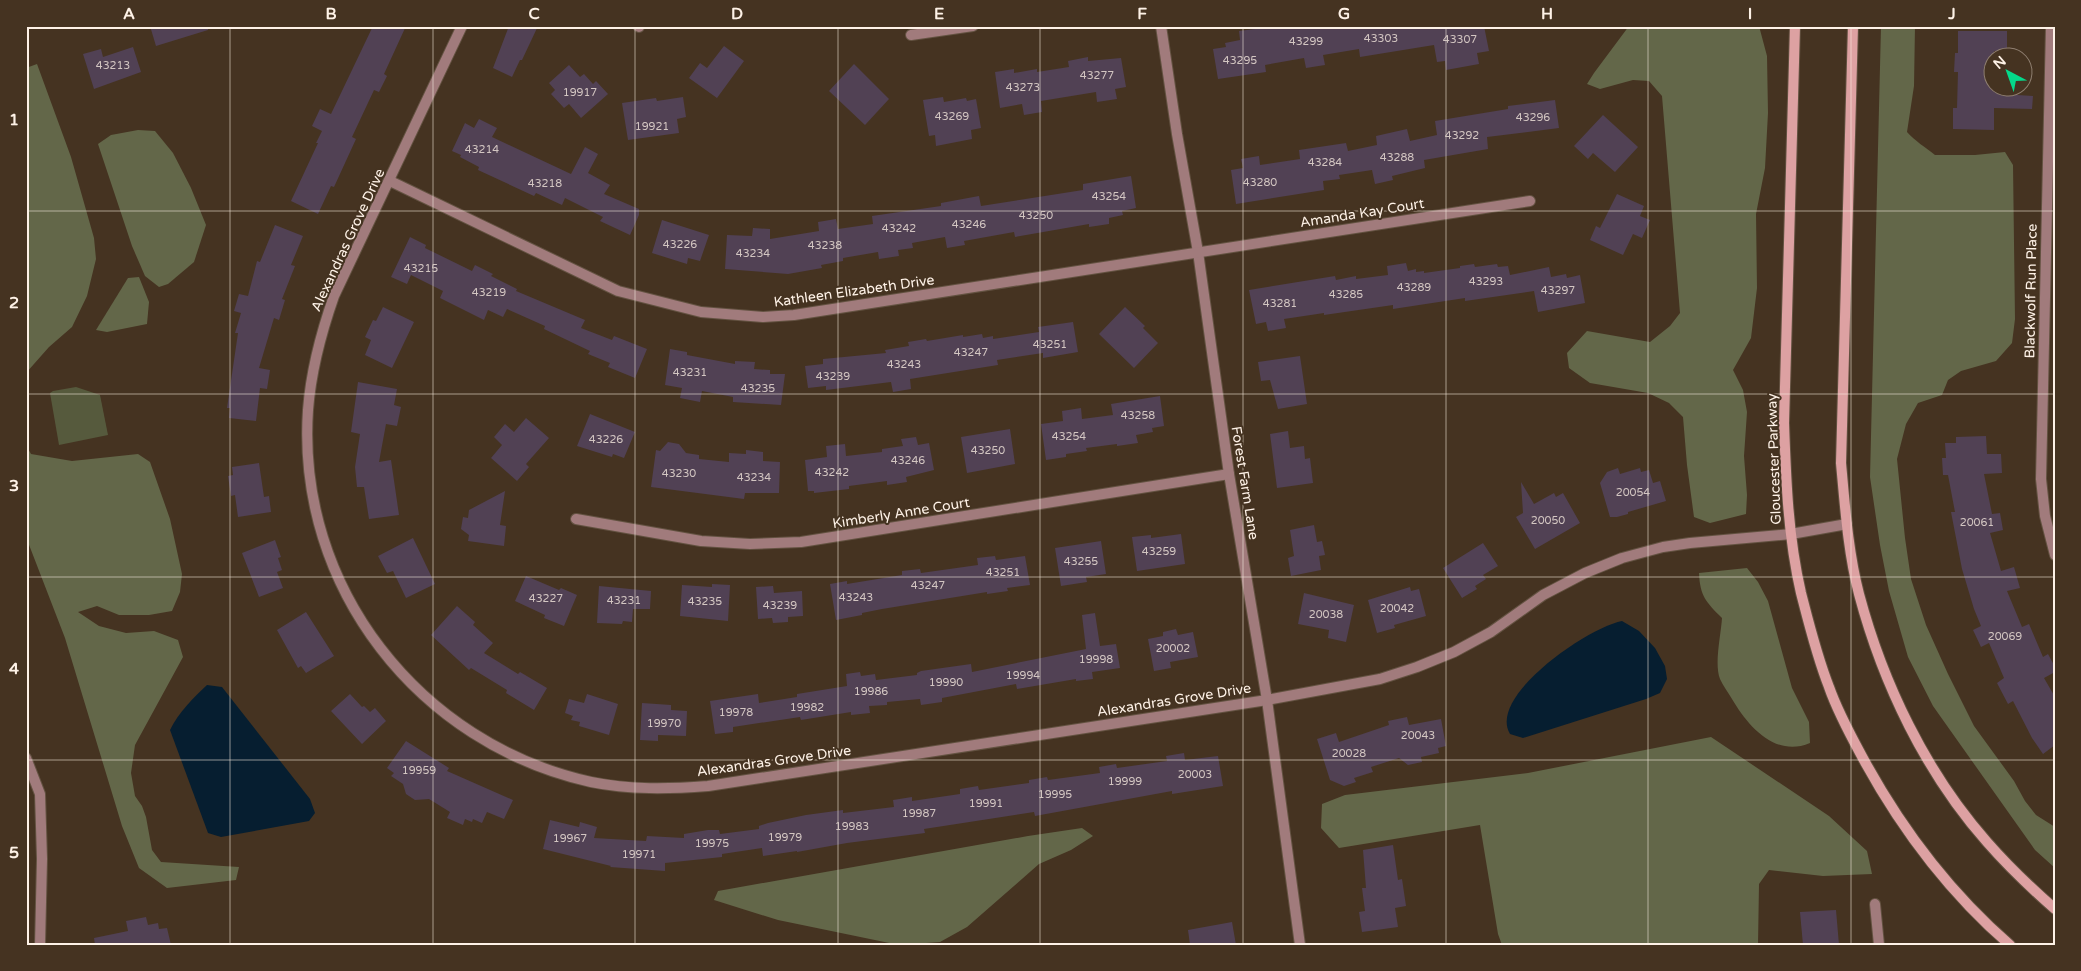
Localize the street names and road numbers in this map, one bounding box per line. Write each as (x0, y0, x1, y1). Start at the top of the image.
street label: Alexandras Grove Drive (307, 166, 389, 314)
street label: Amanda Kay Court (1299, 195, 1426, 231)
street label: Blackwolf Run Place (2021, 223, 2041, 358)
street label: Kathleen Elizabeth Drive (773, 271, 935, 311)
street label: Gloucester Parkway (1763, 393, 1785, 525)
street label: Forest Farm Lane (1228, 425, 1262, 541)
street label: Kimberly Anne Court (831, 494, 971, 532)
street label: Alexandras Grove Drive (1096, 679, 1252, 721)
street label: Alexandras Grove Drive (696, 742, 852, 780)

